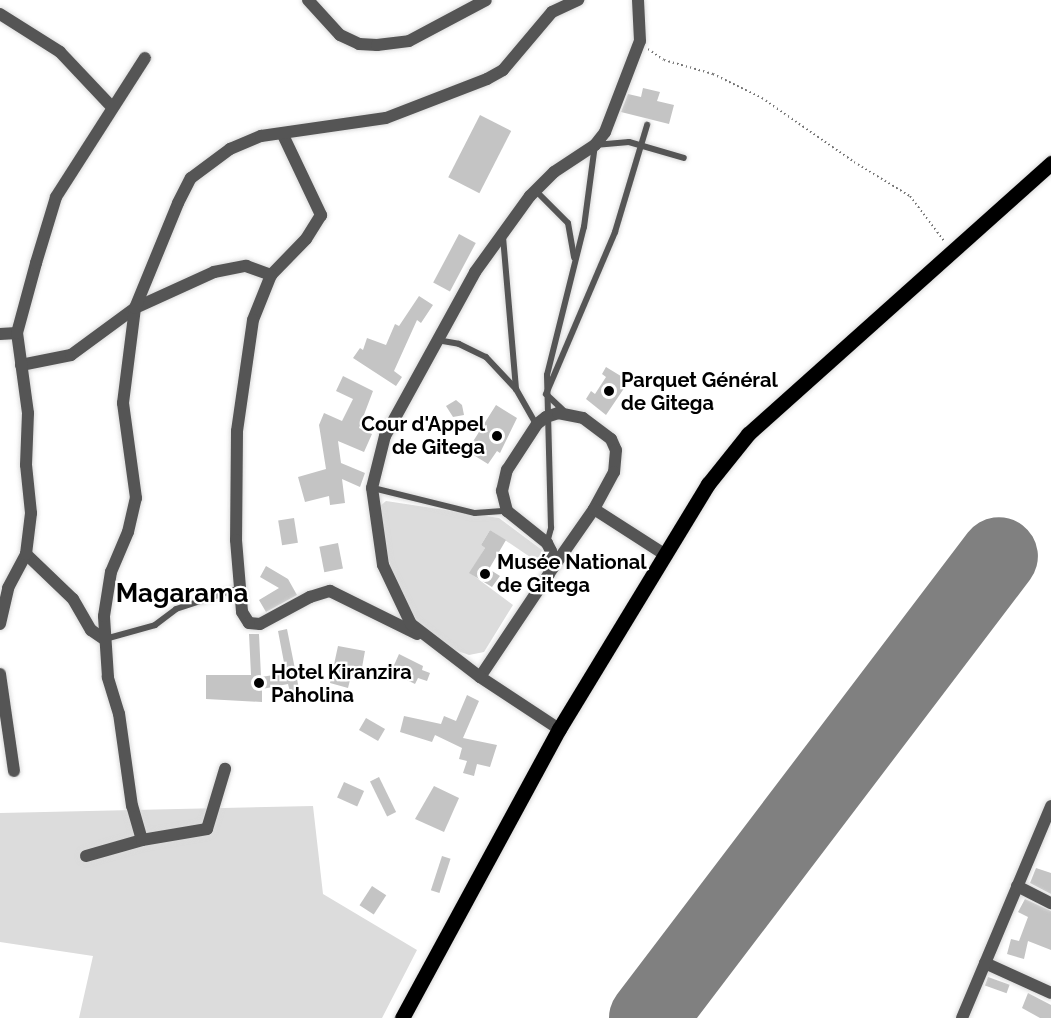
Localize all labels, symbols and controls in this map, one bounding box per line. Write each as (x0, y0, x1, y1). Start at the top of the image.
place label: Parquet Général de Gitega (621, 368, 778, 415)
marker: Parquet Général de Gitega (602, 384, 616, 398)
place label: Cour d'Appel de Gitega (361, 412, 485, 459)
marker: Cour d'Appel de Gitega (490, 429, 504, 443)
place label: Musée National de Gitega (497, 550, 647, 597)
marker: Musée National de Gitega (478, 567, 492, 581)
district label: Magarama (116, 578, 248, 610)
place label: Hotel Kiranzira Paholina (271, 660, 412, 707)
marker: Hotel Kiranzira Paholina (252, 676, 266, 690)

